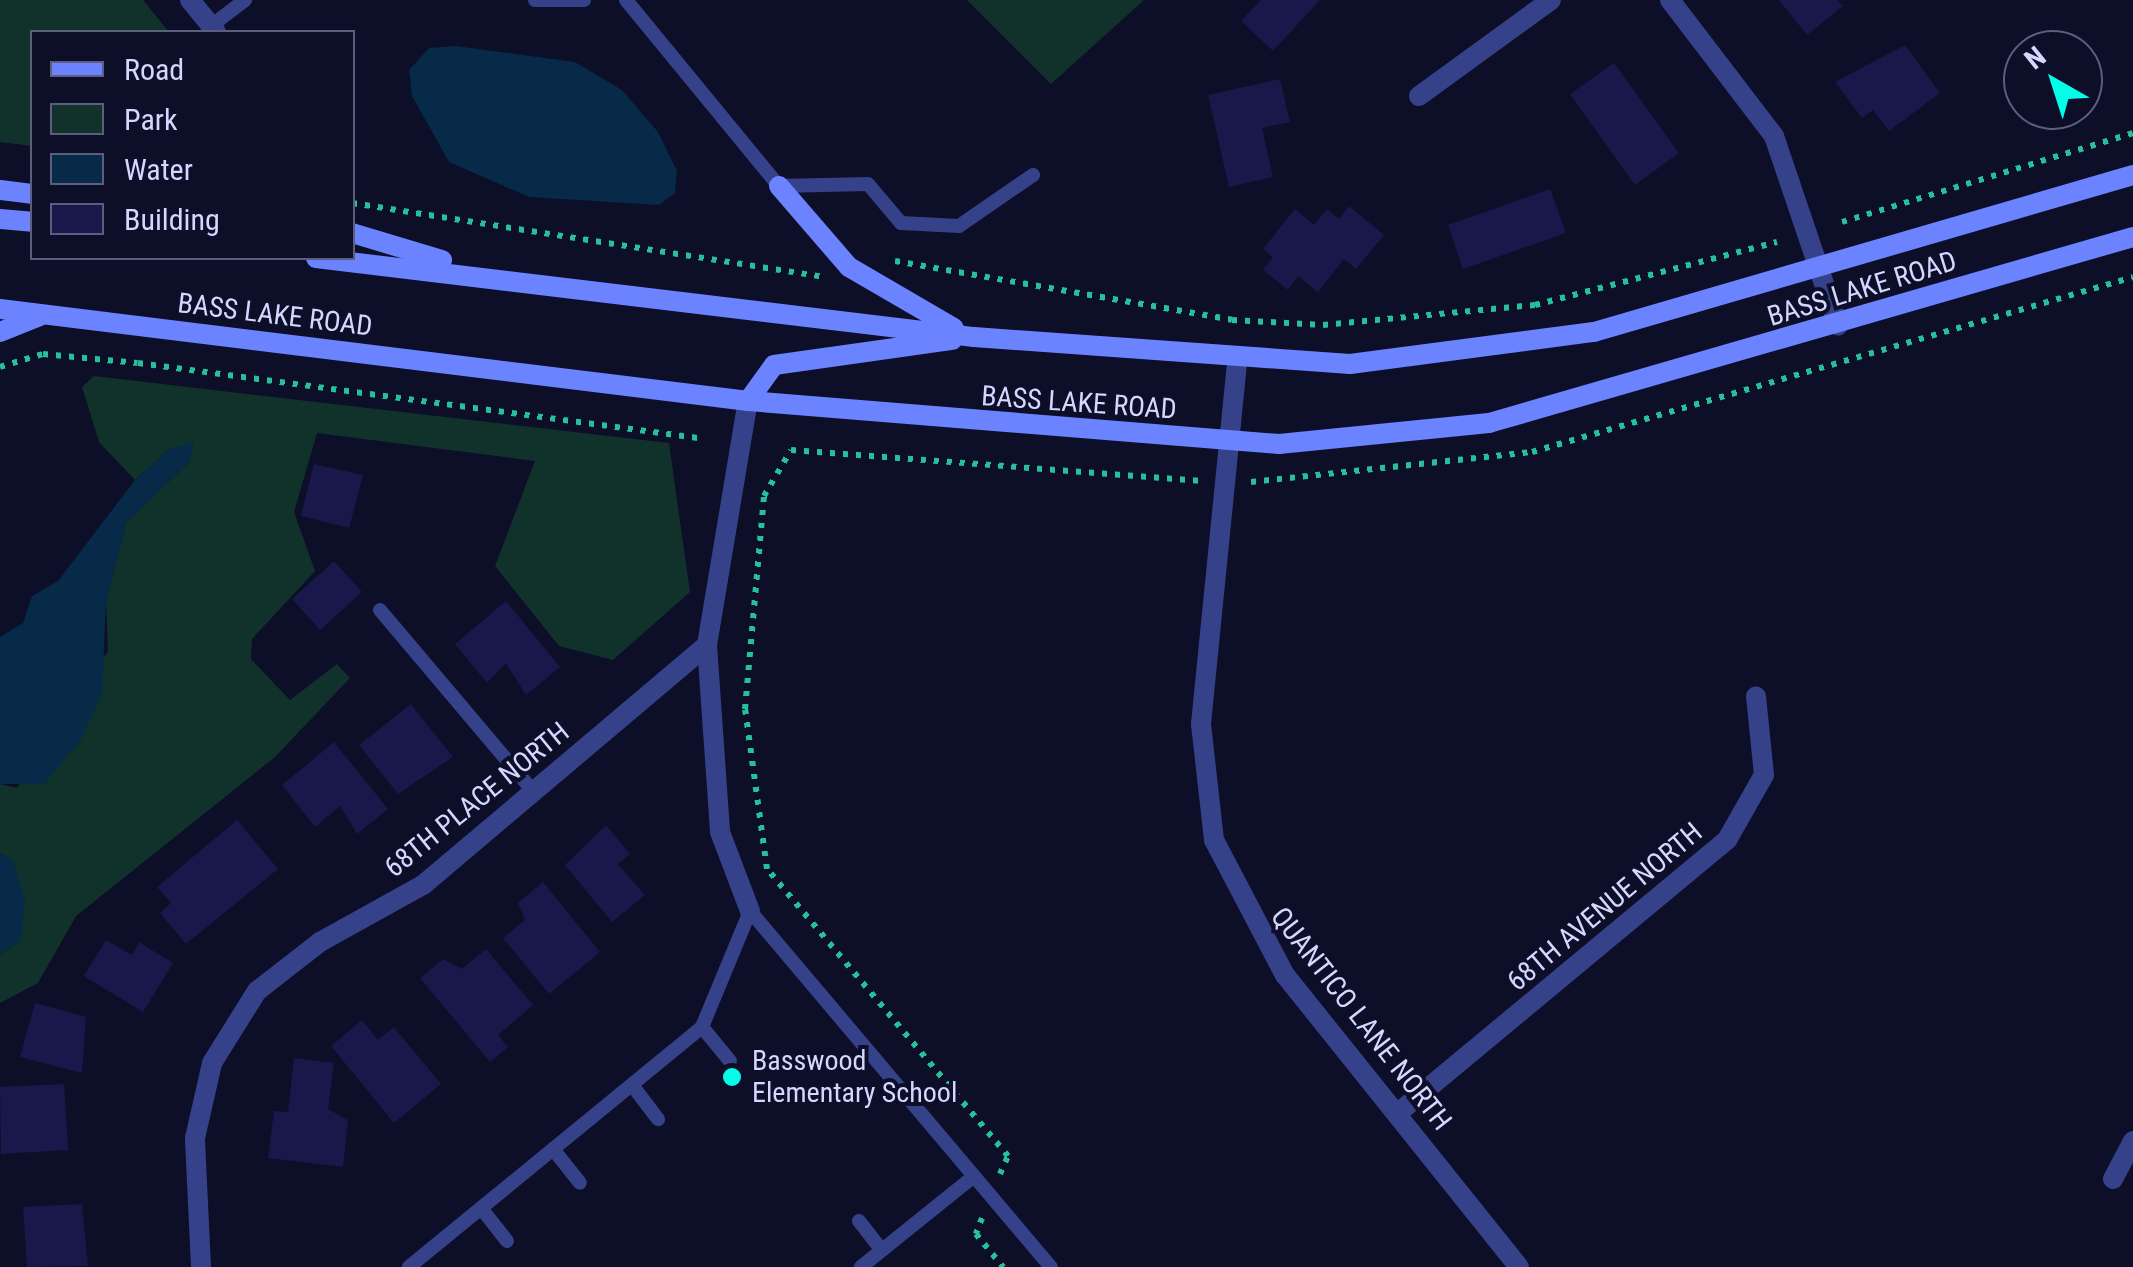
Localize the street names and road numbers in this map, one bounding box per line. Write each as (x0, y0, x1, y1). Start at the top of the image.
street label: BASS LAKE ROAD (1763, 244, 1961, 334)
street label: BASS LAKE ROAD (176, 286, 374, 344)
street label: BASS LAKE ROAD (980, 379, 1178, 427)
street label: 68TH PLACE NORTH (378, 715, 576, 885)
street label: 68TH AVENUE NORTH (1501, 816, 1709, 998)
street label: QUANTICO LANE NORTH (1264, 901, 1458, 1137)

